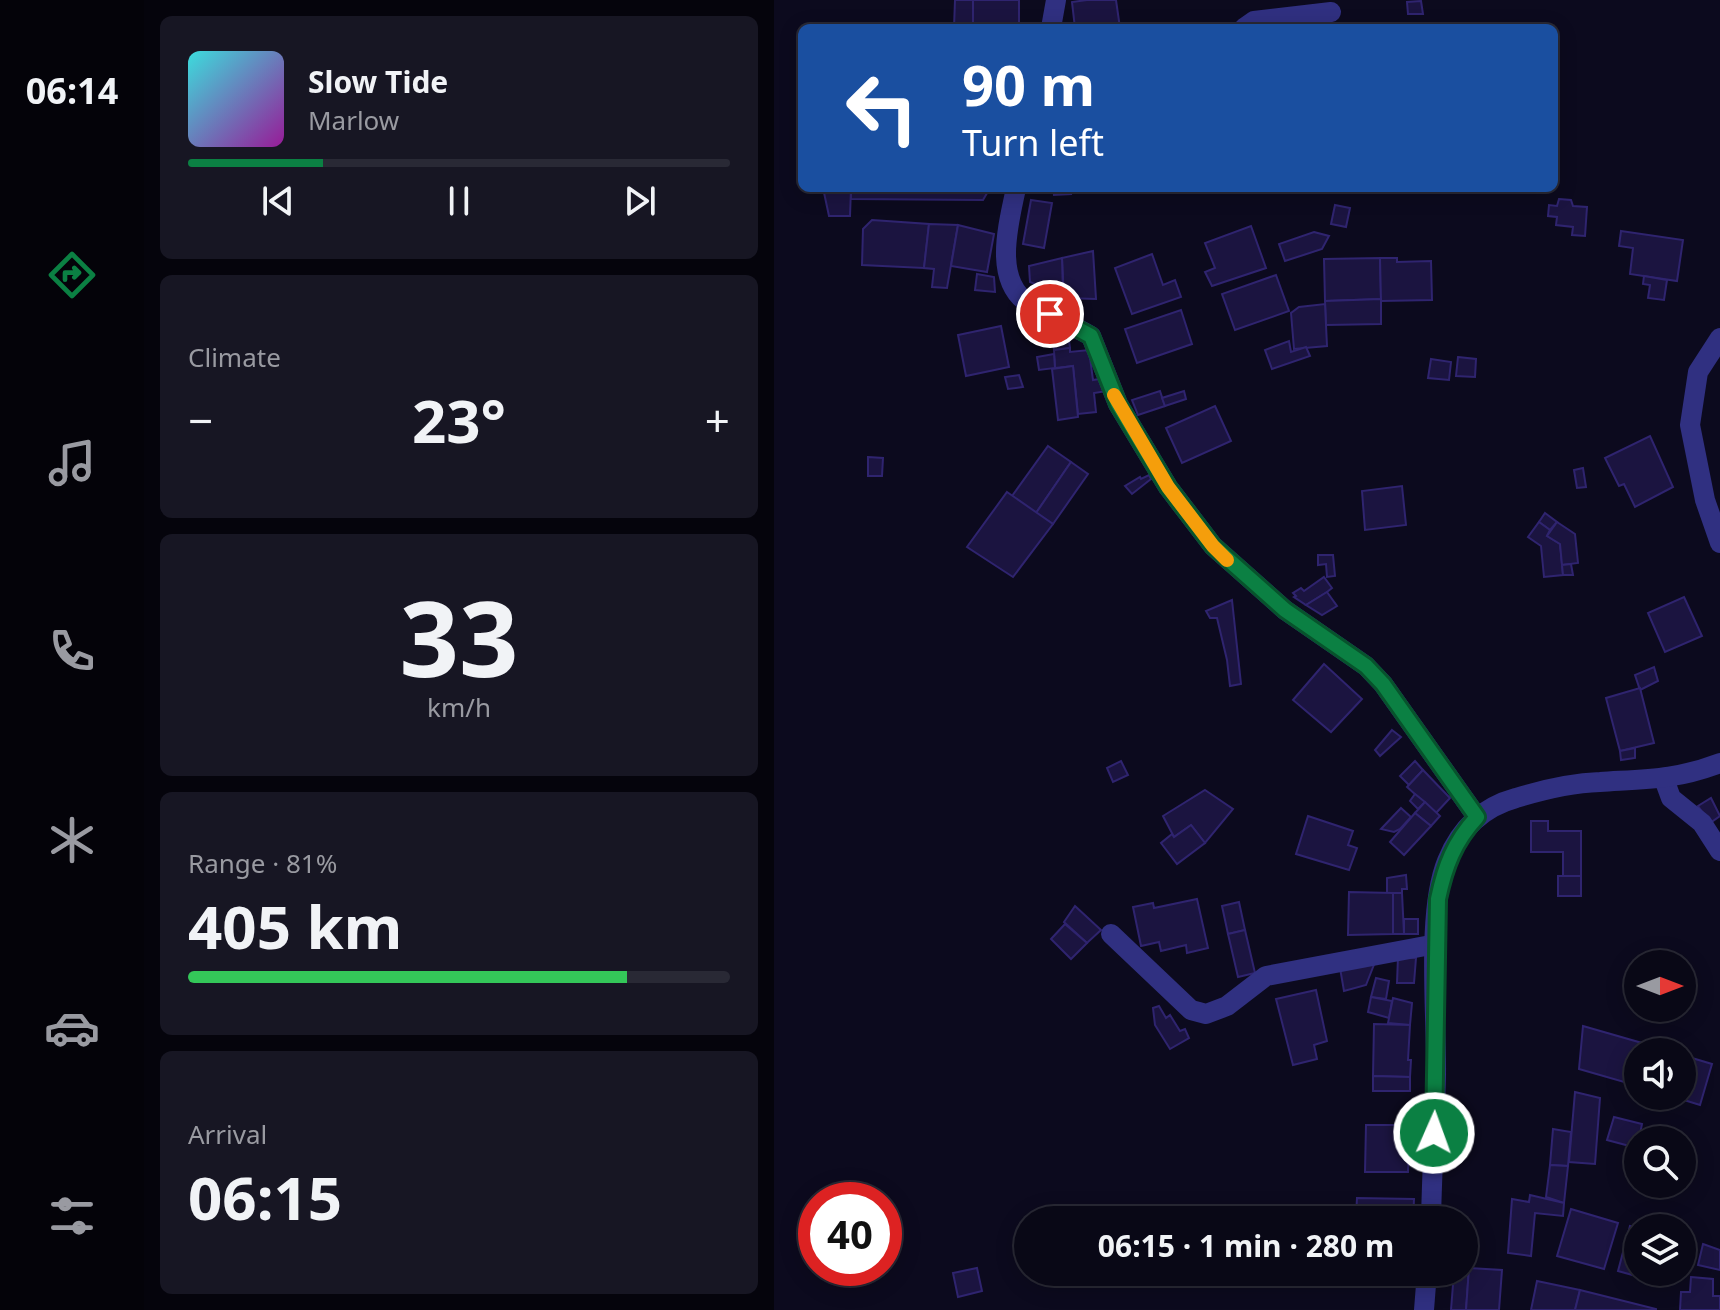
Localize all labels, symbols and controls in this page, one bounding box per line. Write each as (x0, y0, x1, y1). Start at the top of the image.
text: 90 m (962, 46, 1095, 122)
icon: left (830, 56, 934, 160)
text: Slow Tide (308, 61, 448, 102)
text: 06:14 (26, 66, 118, 115)
text: Marlow (308, 102, 399, 138)
text: Turn left (962, 118, 1104, 167)
icon: previous (256, 179, 300, 223)
icon: pause (437, 179, 481, 223)
icon: next (618, 179, 662, 223)
icon: directions (44, 247, 100, 303)
pin (1016, 280, 1084, 348)
icon: arrive (1028, 292, 1072, 336)
text: Climate (188, 339, 281, 375)
text: 23° (412, 379, 506, 461)
text: − (188, 390, 213, 450)
text: + (705, 390, 730, 450)
icon: music (44, 435, 100, 491)
text: 33 (400, 566, 518, 707)
icon: phone (44, 623, 100, 679)
text: km/h (427, 689, 491, 725)
icon: climate (44, 812, 100, 868)
text: Range · 81% (188, 845, 337, 881)
text: 405 km (188, 885, 402, 967)
north arrow (1624, 950, 1696, 1022)
map controls (1624, 950, 1696, 1286)
icon: car (44, 1000, 100, 1056)
button: sound (1624, 1038, 1696, 1110)
position arrow (1392, 1091, 1476, 1175)
text: Arrival (188, 1116, 267, 1152)
button: search (1624, 1126, 1696, 1198)
text: 06:15 (188, 1156, 342, 1238)
speed limit sign: 40 (798, 1182, 902, 1286)
icon: filters (44, 1188, 100, 1244)
button: layers (1624, 1214, 1696, 1286)
text: 06:15 · 1 min · 280 m (1098, 1225, 1394, 1266)

